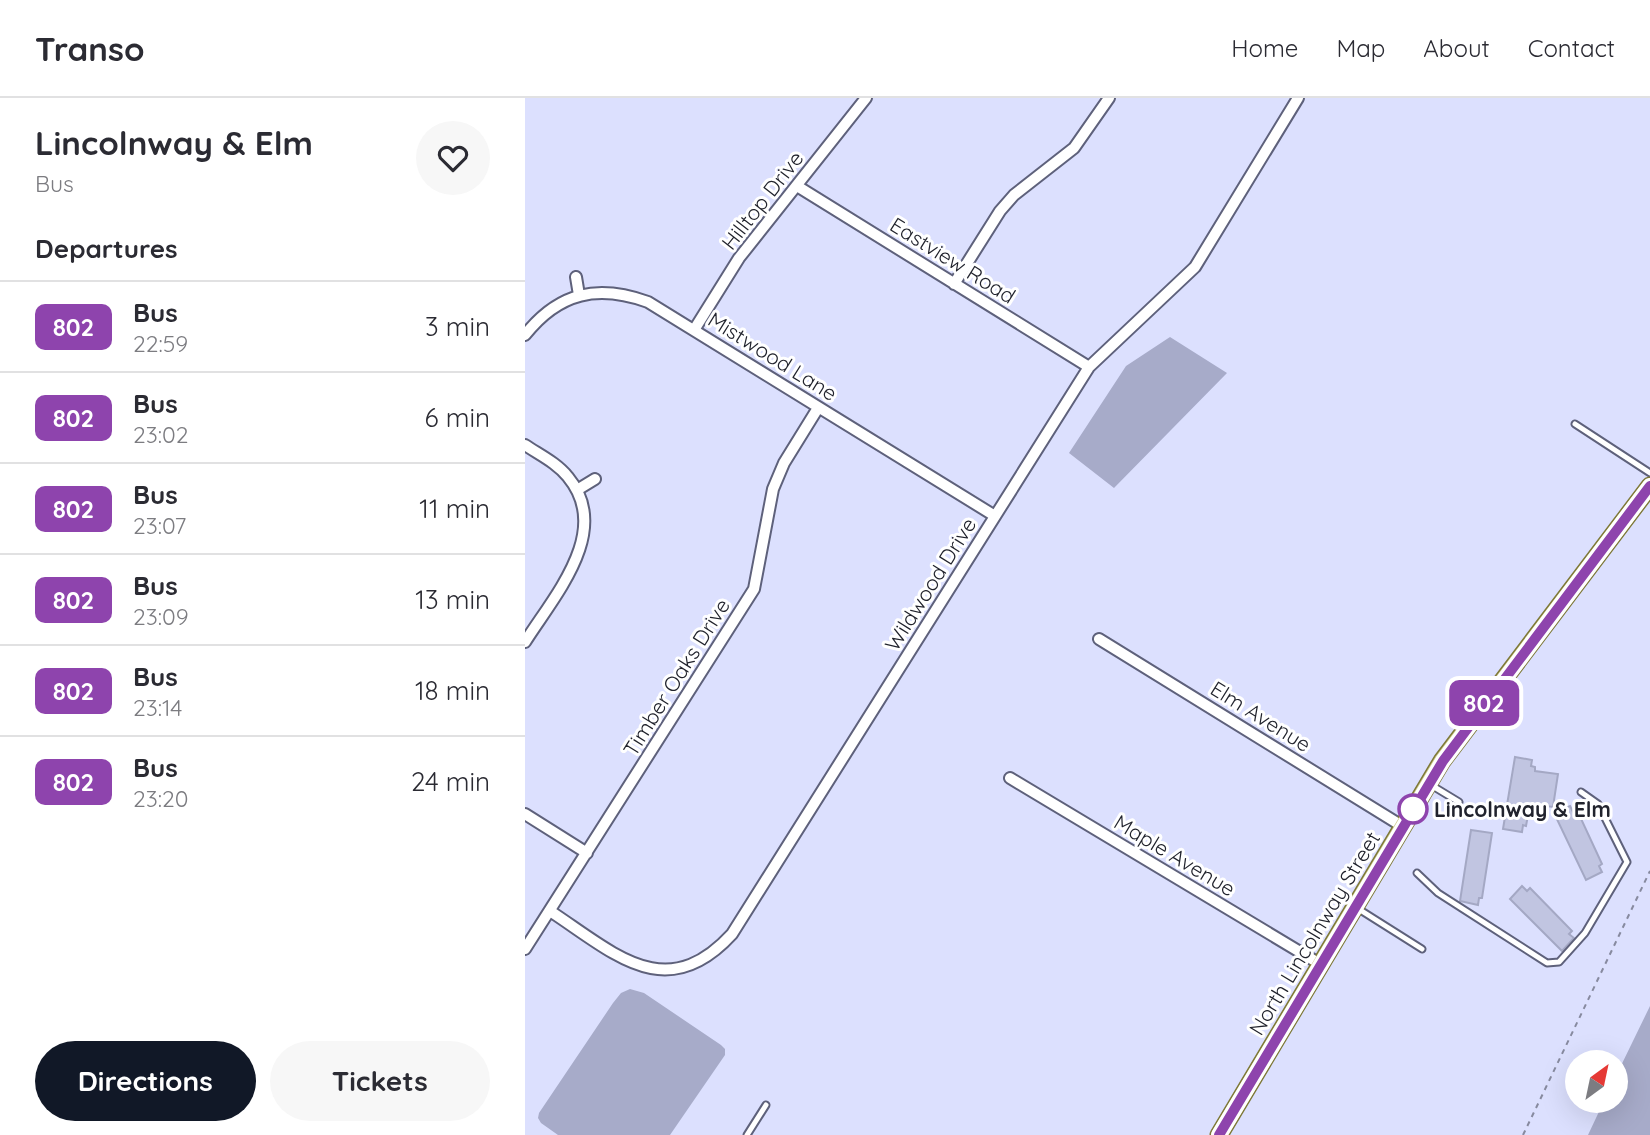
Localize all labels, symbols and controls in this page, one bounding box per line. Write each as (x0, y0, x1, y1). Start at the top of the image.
text: Transo (35, 28, 145, 69)
text: Home (1231, 33, 1298, 63)
text: Map (1336, 33, 1385, 63)
text: About (1423, 33, 1490, 63)
text: Contact (1528, 33, 1615, 63)
button: heart (416, 121, 490, 195)
text: Lincolnway & Elm (35, 122, 313, 163)
street label: Hilltop Drive (715, 146, 809, 254)
text: Bus (35, 169, 74, 198)
street label: Eastview Road (886, 211, 1020, 309)
text: Departures (35, 232, 178, 265)
text: Bus (133, 296, 178, 329)
street label: Mistwood Lane (704, 306, 842, 406)
text: 3 min (425, 310, 490, 343)
text: 802 (53, 312, 94, 342)
text: 22:59 (133, 329, 188, 358)
text: Bus (133, 387, 178, 420)
text: 6 min (425, 401, 490, 434)
text: 802 (53, 403, 94, 433)
text: 23:02 (133, 420, 189, 449)
text: Bus (133, 478, 178, 511)
text: 11 min (419, 492, 490, 525)
text: 802 (53, 494, 94, 524)
text: 23:07 (133, 511, 186, 540)
street label: Wildwood Drive (879, 513, 981, 655)
text: Bus (133, 569, 178, 602)
text: 13 min (415, 583, 490, 616)
text: 802 (53, 585, 94, 615)
street label: Timber Oaks Drive (617, 593, 735, 761)
text: 23:09 (133, 602, 189, 631)
text: Bus (133, 660, 178, 693)
text: 18 min (415, 674, 490, 707)
street label: Elm Avenue (1206, 675, 1316, 757)
text: 802 (53, 676, 94, 706)
line badge: 802 (1444, 680, 1524, 726)
text: 802 (1463, 688, 1505, 718)
text: 23:14 (133, 693, 182, 722)
text: Bus (133, 751, 178, 784)
text: 24 min (411, 765, 490, 798)
text: 802 (53, 767, 94, 797)
text: 23:20 (133, 784, 189, 813)
marker: Lincolnway & Elm (1398, 794, 1428, 824)
place label: Lincolnway & Elm (1434, 796, 1611, 822)
street label: Maple Avenue (1110, 809, 1240, 901)
street label: North Lincolnway Street (1243, 827, 1385, 1039)
button: Directions (35, 1041, 256, 1121)
button: Tickets (270, 1041, 490, 1121)
north arrow (1565, 1050, 1627, 1113)
map controls (1565, 1050, 1628, 1113)

